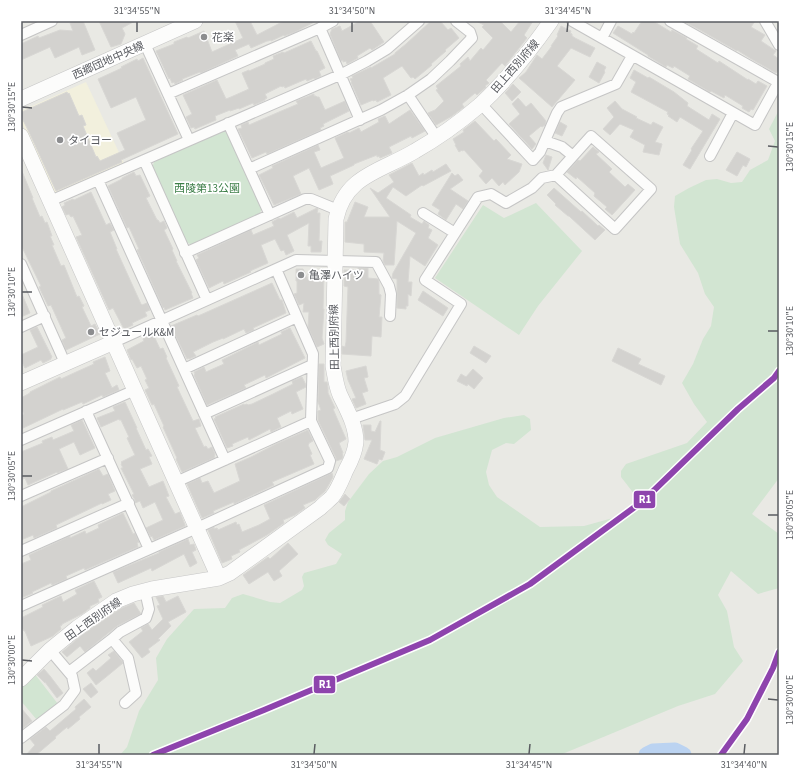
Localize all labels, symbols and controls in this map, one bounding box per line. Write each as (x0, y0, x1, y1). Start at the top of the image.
text: 31°34'55"N (114, 4, 160, 18)
text: 31°34'50"N (329, 4, 375, 18)
text: 31°34'45"N (545, 4, 591, 18)
place label: 花楽 (212, 30, 234, 45)
marker: 花楽 (199, 32, 209, 42)
street label: 田上西別府線 (488, 37, 543, 96)
street label: 西郷団地中央線 (70, 38, 146, 83)
text: 130°30'15"E (5, 82, 19, 132)
text: 130°30'15"E (783, 122, 797, 172)
place label: タイヨー (68, 133, 112, 148)
marker: タイヨー (55, 135, 65, 145)
park label: 西陵第13公園 (174, 181, 240, 196)
text: 130°30'10"E (5, 267, 19, 317)
place label: 亀澤ハイツ (309, 268, 364, 283)
marker: 亀澤ハイツ (296, 270, 306, 280)
street label: 田上西別府線 (326, 304, 343, 370)
text: 130°30'10"E (783, 306, 797, 356)
place label: セジュールK&M (99, 325, 174, 340)
marker: セジュールK&M (86, 327, 96, 337)
text: 130°30'05"E (5, 451, 19, 501)
line badge: R1 (633, 490, 656, 509)
text: 130°30'05"E (783, 490, 797, 540)
text: R1 (639, 492, 651, 507)
street label: 田上西別府線 (62, 594, 125, 644)
text: 130°30'00"E (5, 635, 19, 685)
line badge: R1 (313, 675, 336, 694)
text: 130°30'00"E (783, 675, 797, 725)
text: R1 (319, 677, 331, 692)
text: 31°34'55"N (76, 758, 122, 772)
text: 31°34'50"N (291, 758, 337, 772)
text: 31°34'45"N (506, 758, 552, 772)
text: 31°34'40"N (721, 758, 767, 772)

